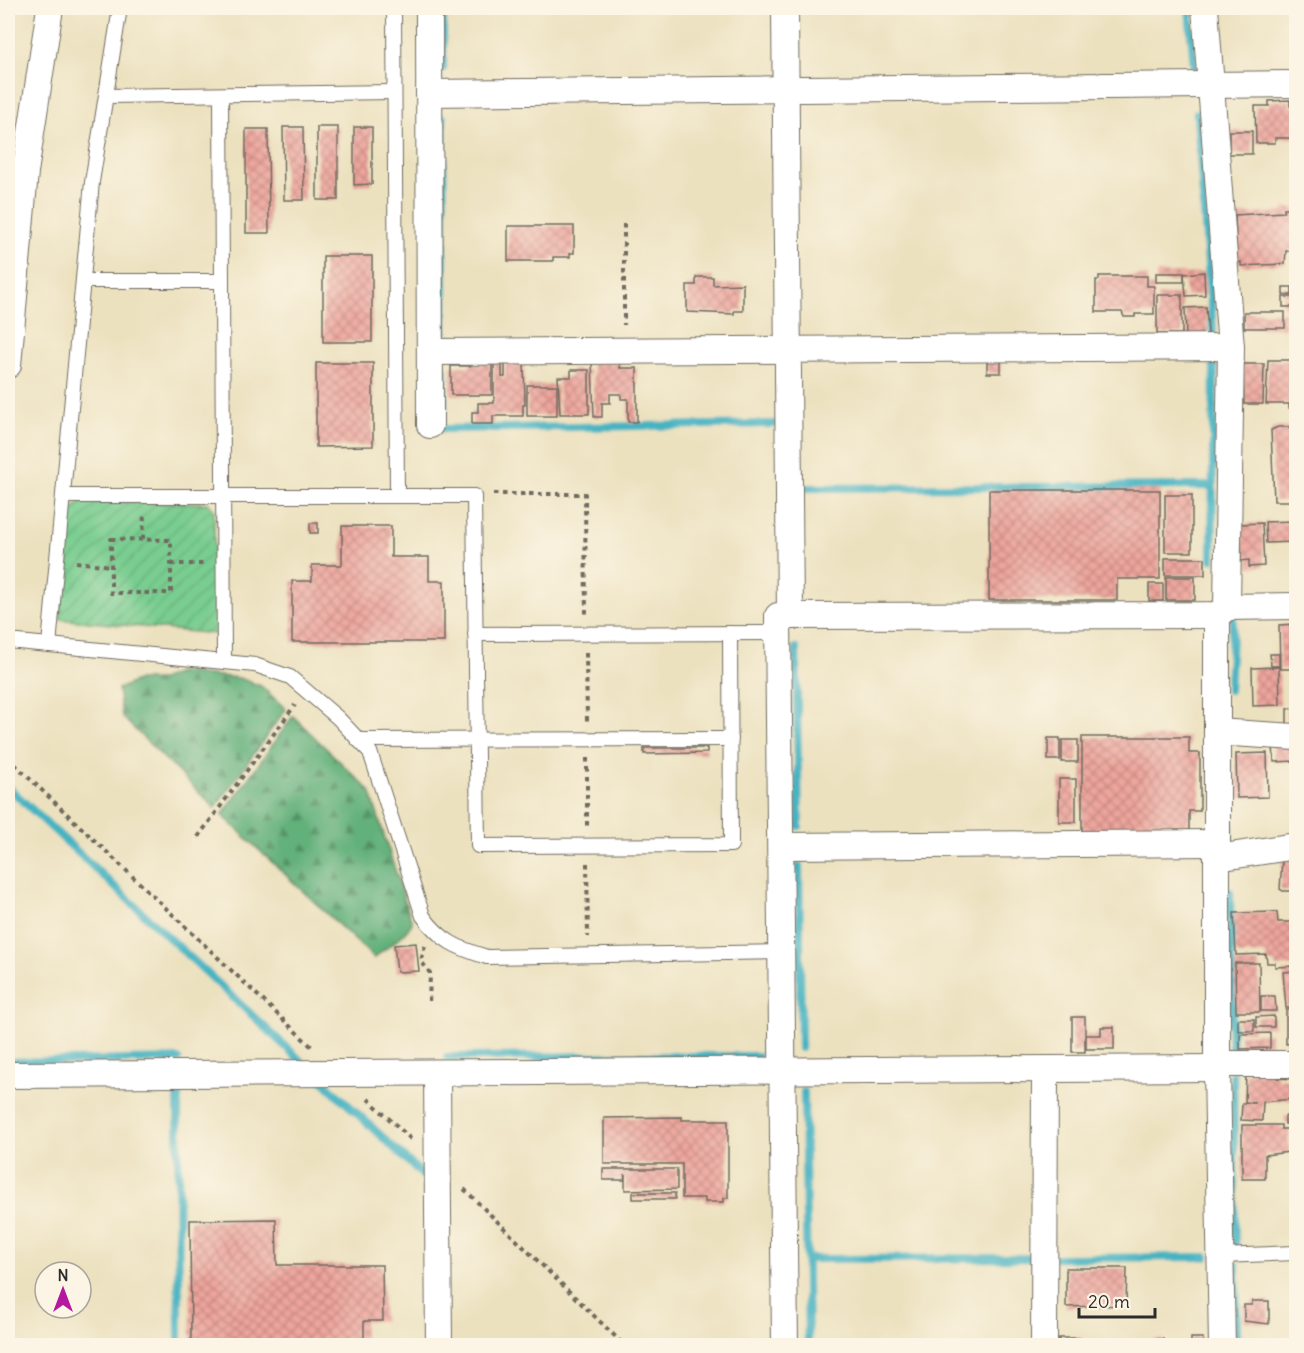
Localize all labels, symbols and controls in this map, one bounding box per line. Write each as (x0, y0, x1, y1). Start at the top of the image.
north arrow (33, 1260, 93, 1320)
text: N (57, 1265, 69, 1285)
scale bar (1079, 1281, 1156, 1319)
text: 20 m (1088, 1290, 1130, 1313)

